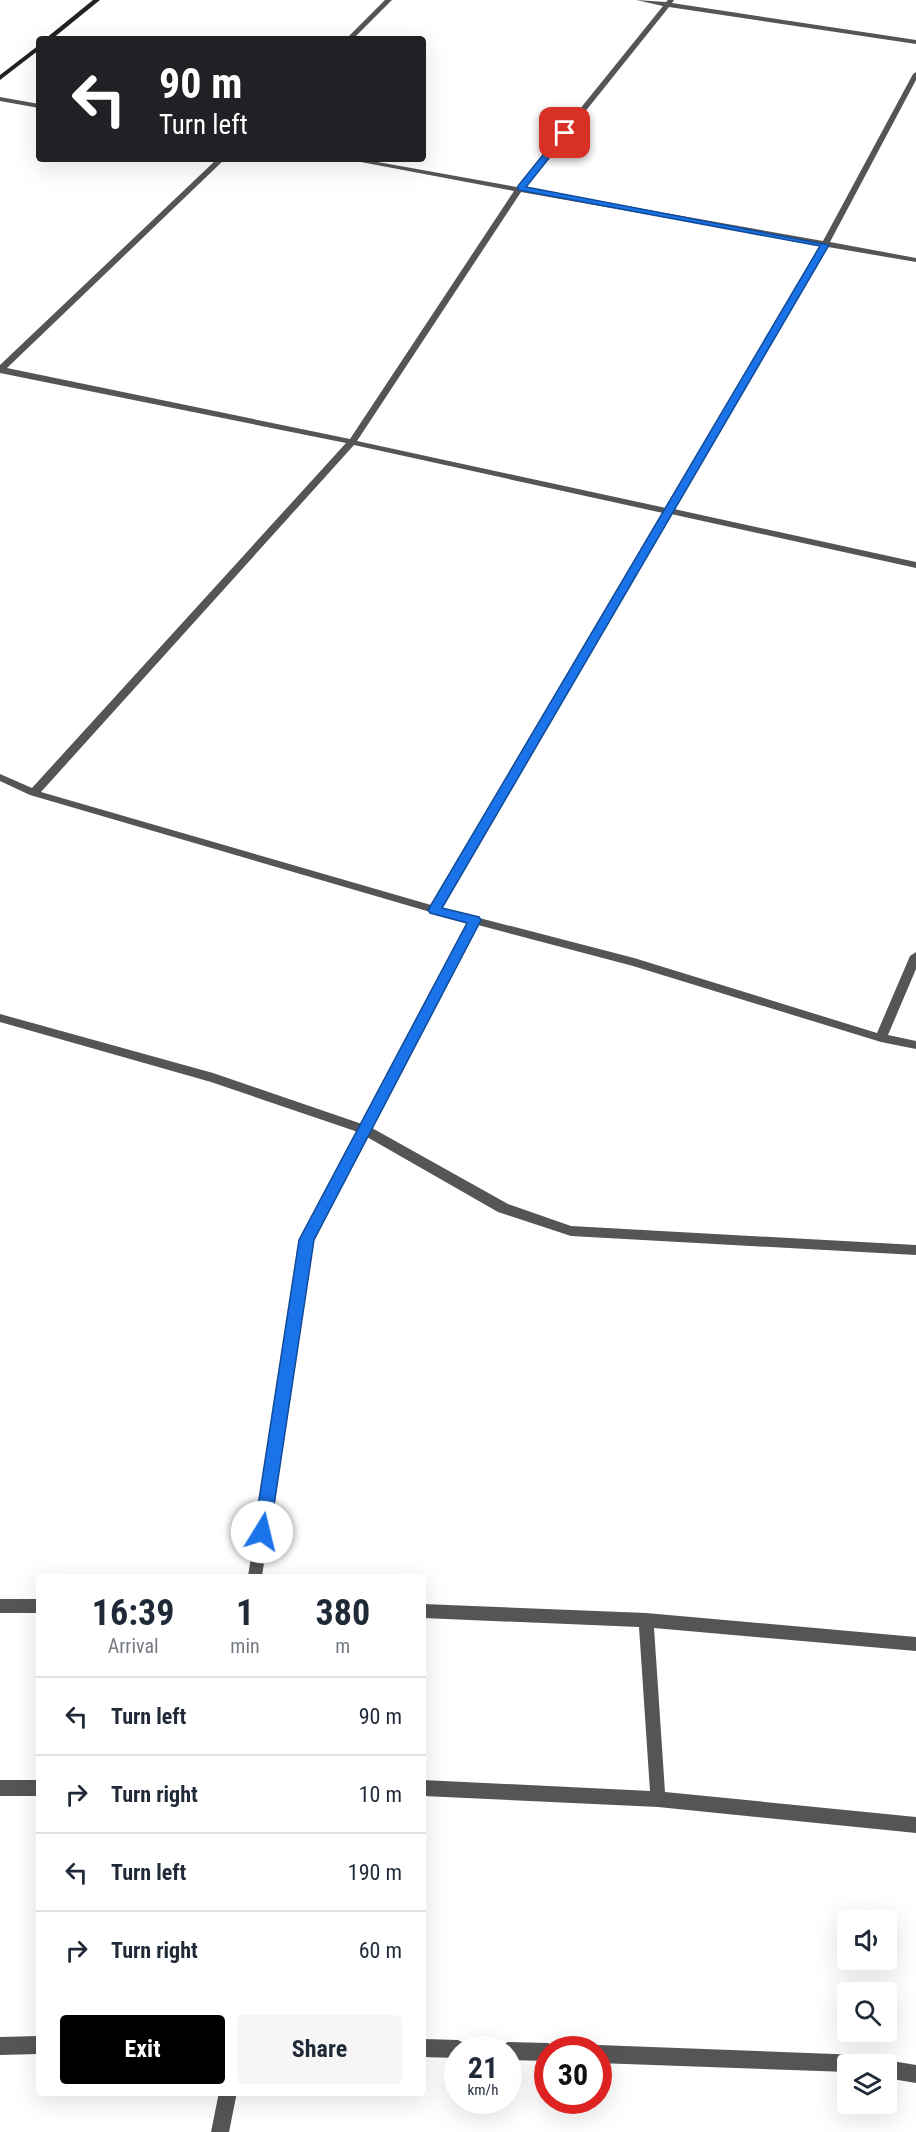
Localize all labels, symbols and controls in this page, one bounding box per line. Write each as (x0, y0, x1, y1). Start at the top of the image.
text: 90 m (159, 59, 242, 108)
icon: left (60, 60, 138, 138)
pin (539, 107, 590, 158)
text: Turn left (159, 109, 248, 141)
icon: arrive (548, 116, 581, 149)
position arrow (230, 1500, 294, 1564)
text: 16:39 (92, 1592, 174, 1634)
text: 1 (236, 1592, 254, 1634)
text: 380 (316, 1592, 370, 1634)
text: Arrival (108, 1634, 159, 1658)
text: min (230, 1634, 260, 1658)
text: m (335, 1634, 350, 1658)
icon: left (60, 1700, 93, 1733)
text: Turn left (111, 1704, 186, 1729)
text: 90 m (359, 1704, 402, 1729)
icon: right (60, 1778, 93, 1811)
text: Turn right (111, 1782, 198, 1807)
text: 10 m (359, 1782, 402, 1807)
icon: left (60, 1856, 93, 1889)
text: Turn left (111, 1860, 186, 1885)
text: 190 m (348, 1860, 402, 1885)
map controls (837, 1910, 897, 2114)
button: sound (837, 1910, 897, 1970)
icon: right (60, 1934, 93, 1967)
text: Turn right (111, 1938, 198, 1963)
text: 60 m (359, 1938, 402, 1963)
button: search (837, 1982, 897, 2042)
button: Exit (60, 2015, 225, 2084)
button: Share (237, 2015, 402, 2084)
speed limit sign: 30 (534, 2036, 612, 2114)
text: 21 (468, 2050, 498, 2085)
button: layers (837, 2054, 897, 2114)
text: km/h (468, 2081, 498, 2099)

